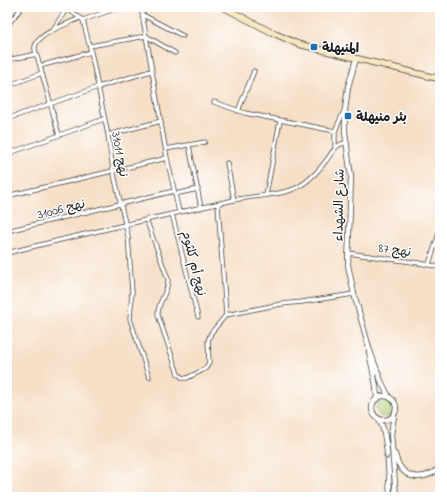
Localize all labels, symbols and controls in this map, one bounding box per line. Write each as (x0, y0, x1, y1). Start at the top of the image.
place label: المنيهلة (322, 39, 359, 58)
marker: المنيهلة (309, 42, 319, 52)
place label: بئر منيهلة (356, 108, 407, 127)
marker: بئر منيهلة (343, 111, 353, 121)
street label: نهج 31011 (106, 130, 133, 179)
street label: شارع الشهداء (329, 168, 350, 242)
street label: نهج 31006 (35, 194, 87, 225)
street label: نهج أم كلثوم (176, 229, 211, 298)
street label: نهج 87 (377, 239, 412, 262)
one-way arrow (382, 454, 391, 460)

